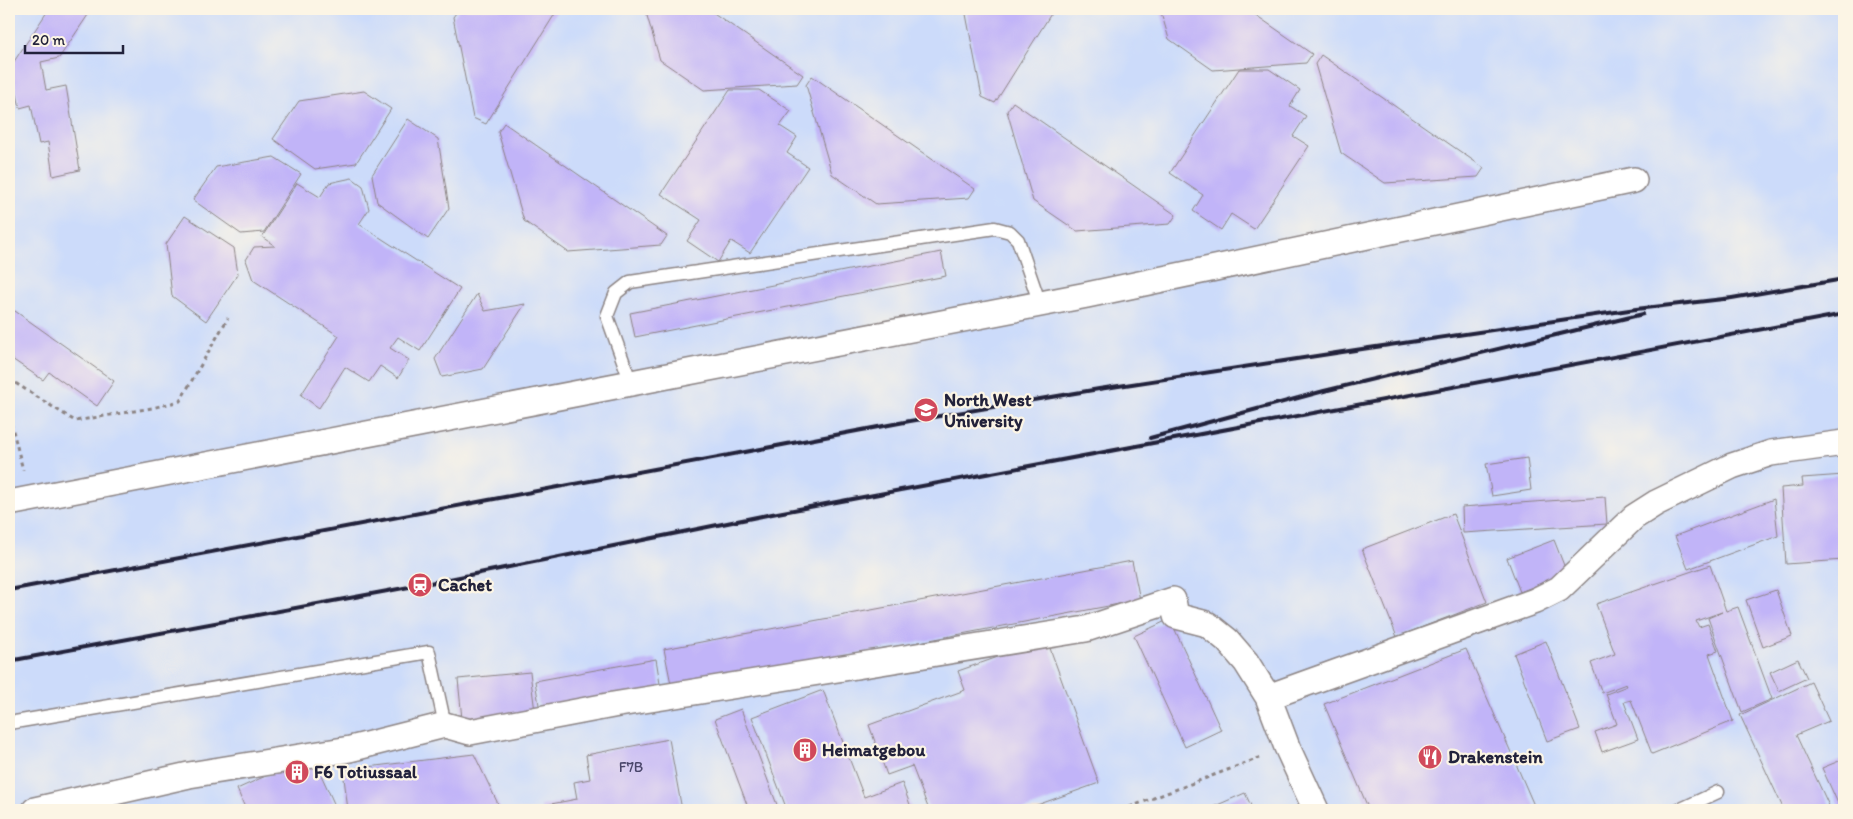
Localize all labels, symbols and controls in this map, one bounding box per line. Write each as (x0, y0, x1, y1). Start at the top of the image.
scale bar (25, 22, 122, 54)
text: 20 m (32, 31, 66, 49)
place label: North West University (944, 389, 1032, 432)
school or university icon: North West University (913, 397, 939, 423)
station icon: Cachet (407, 572, 433, 598)
place label: Cachet (438, 574, 492, 596)
building icon: Heimatgebou (792, 737, 818, 763)
place label: Heimatgebou (822, 739, 926, 761)
restaurant icon: Drakenstein (1417, 744, 1443, 770)
place label: Drakenstein (1448, 746, 1543, 768)
house number: F7B (619, 758, 643, 776)
building icon: F6 Totiussaal (284, 759, 310, 785)
place label: F6 Totiussaal (314, 761, 418, 783)

